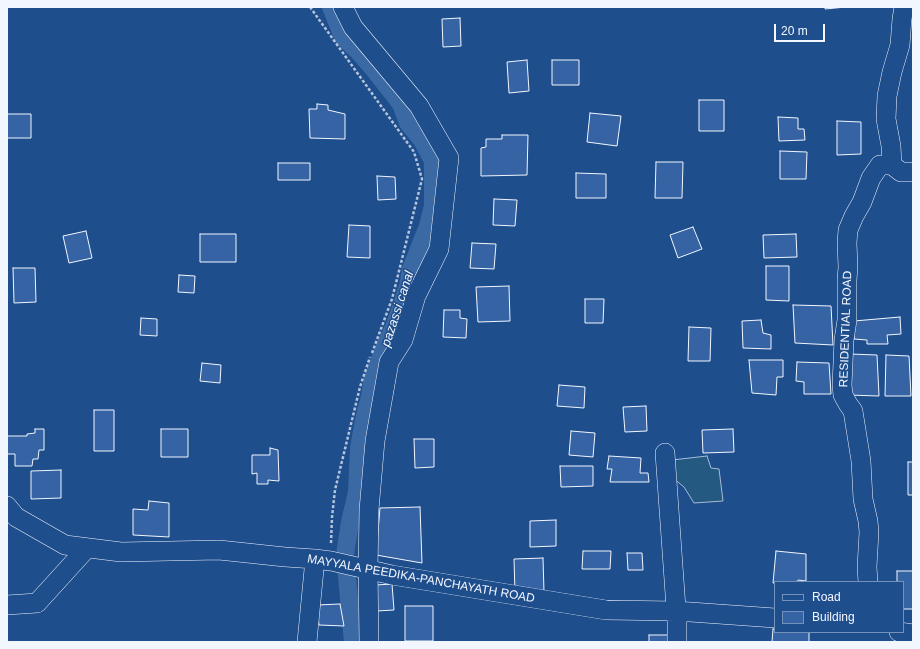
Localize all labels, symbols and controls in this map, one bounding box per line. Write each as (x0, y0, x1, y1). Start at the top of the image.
scale bar (776, 16, 827, 42)
text: 20 m (781, 24, 808, 38)
water label: pazassi canal (378, 269, 418, 349)
street label: RESIDENTIAL ROAD (837, 270, 855, 388)
street label: MAYYALA PEEDIKA-PANCHAYATH ROAD (306, 552, 536, 606)
legend (774, 581, 904, 633)
text: Road (812, 590, 841, 604)
text: Building (812, 610, 855, 624)

